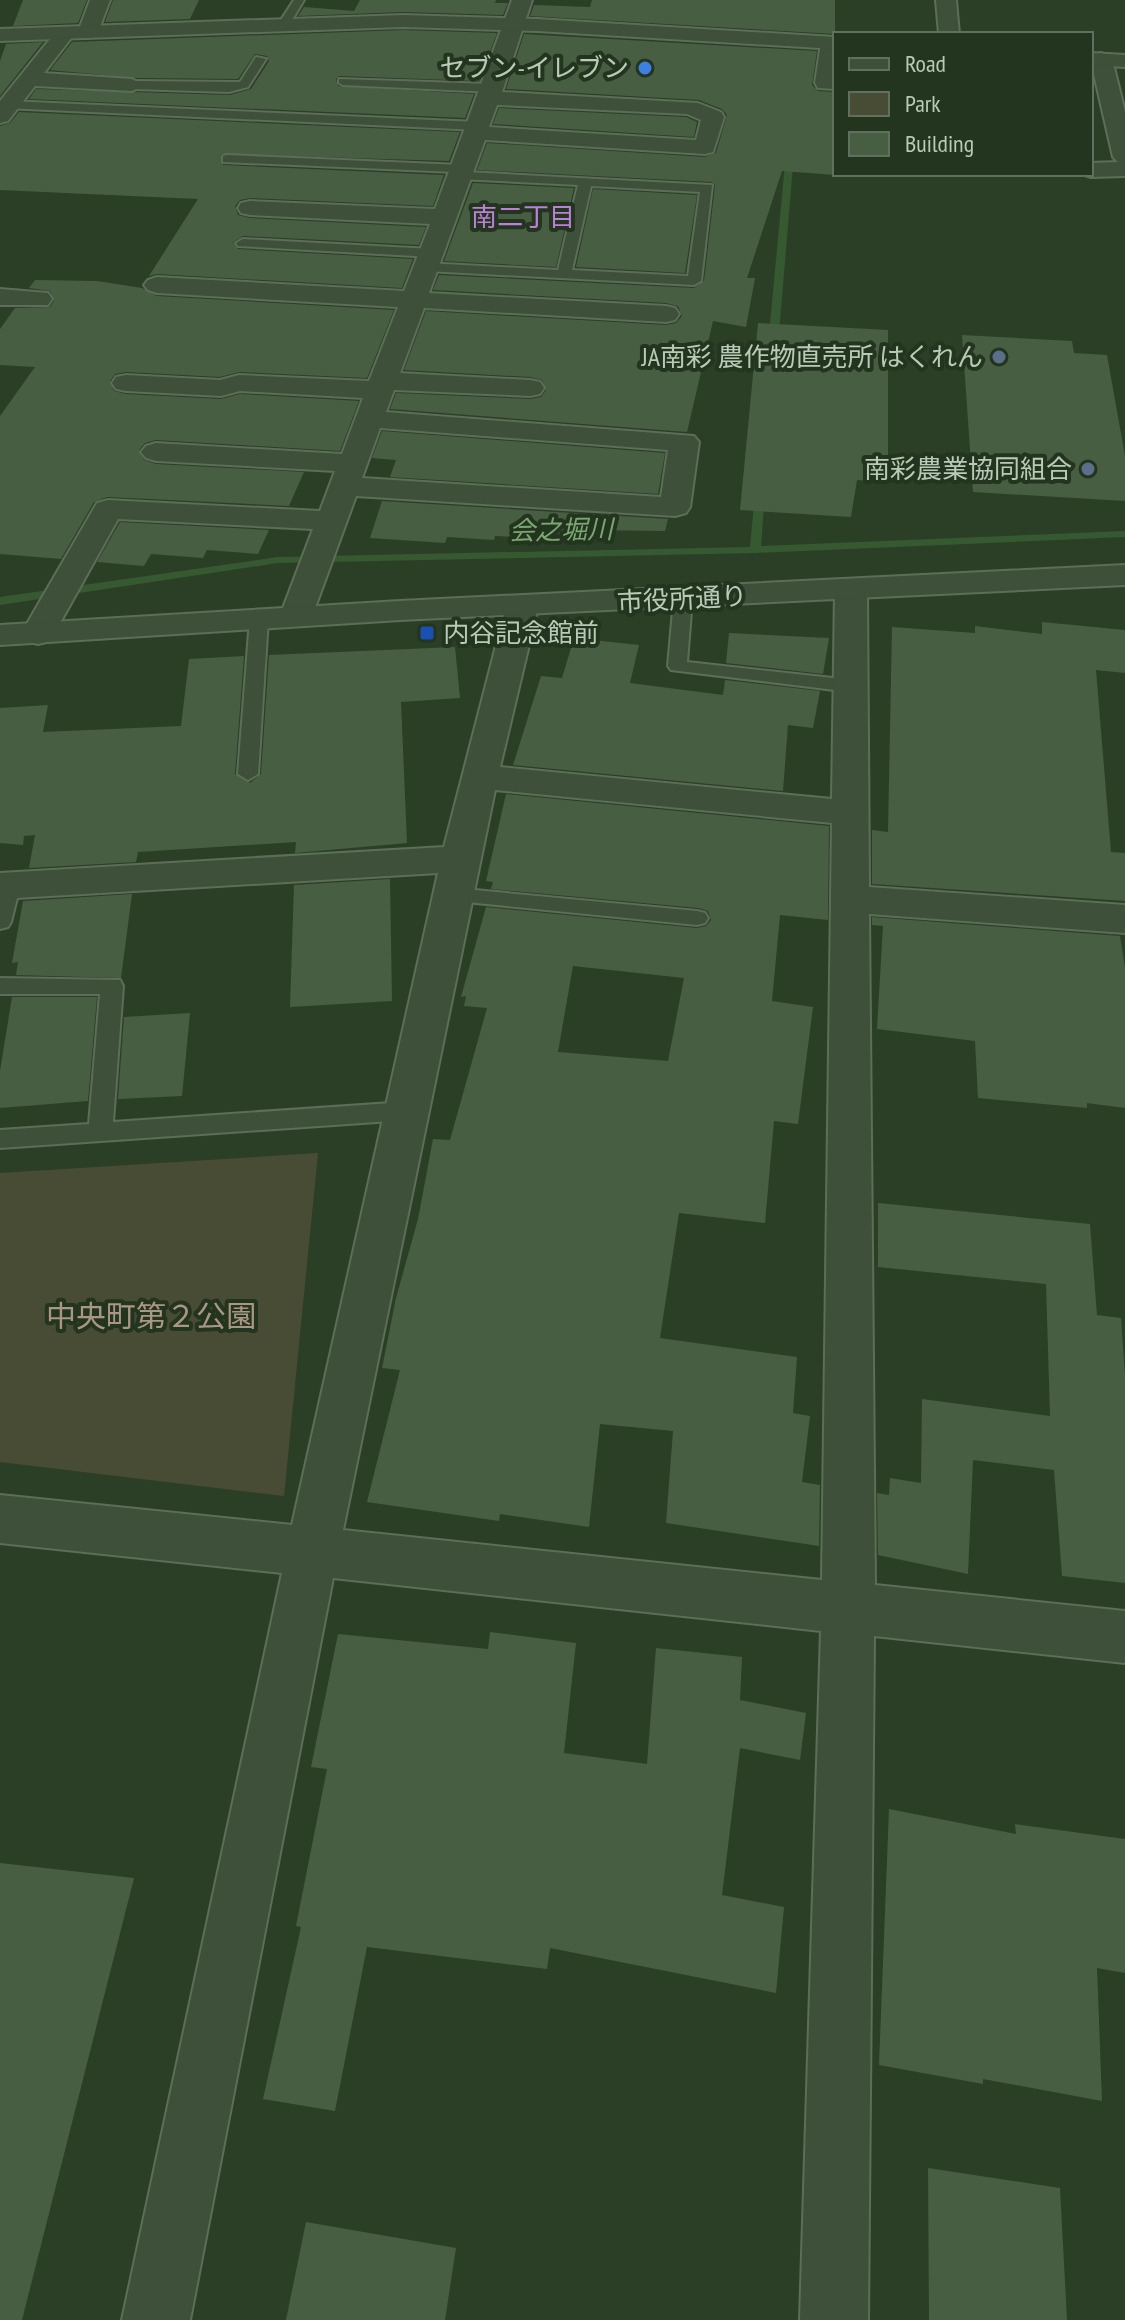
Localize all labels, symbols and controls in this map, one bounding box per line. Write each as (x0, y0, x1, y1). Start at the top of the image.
legend (833, 32, 1093, 176)
text: Road (905, 48, 946, 79)
place label: セブン-イレブン (439, 51, 629, 84)
marker: セブン-イレブン (636, 59, 654, 77)
text: Park (905, 88, 941, 119)
text: Building (905, 128, 974, 159)
district label: 南二丁目 (471, 200, 575, 233)
place label: JA南彩 農作物直売所 はくれん (640, 340, 983, 373)
marker: JA南彩 農作物直売所 はくれん (990, 348, 1008, 366)
place label: 南彩農業協同組合 (864, 452, 1072, 485)
marker: 南彩農業協同組合 (1079, 460, 1097, 478)
water label: 会之堀川 (509, 512, 616, 547)
street label: 市役所通り (616, 579, 748, 618)
place label: 内谷記念館前 (443, 616, 599, 649)
marker: 内谷記念館前 (418, 624, 436, 642)
park label: 中央町第２公園 (46, 1296, 256, 1335)

